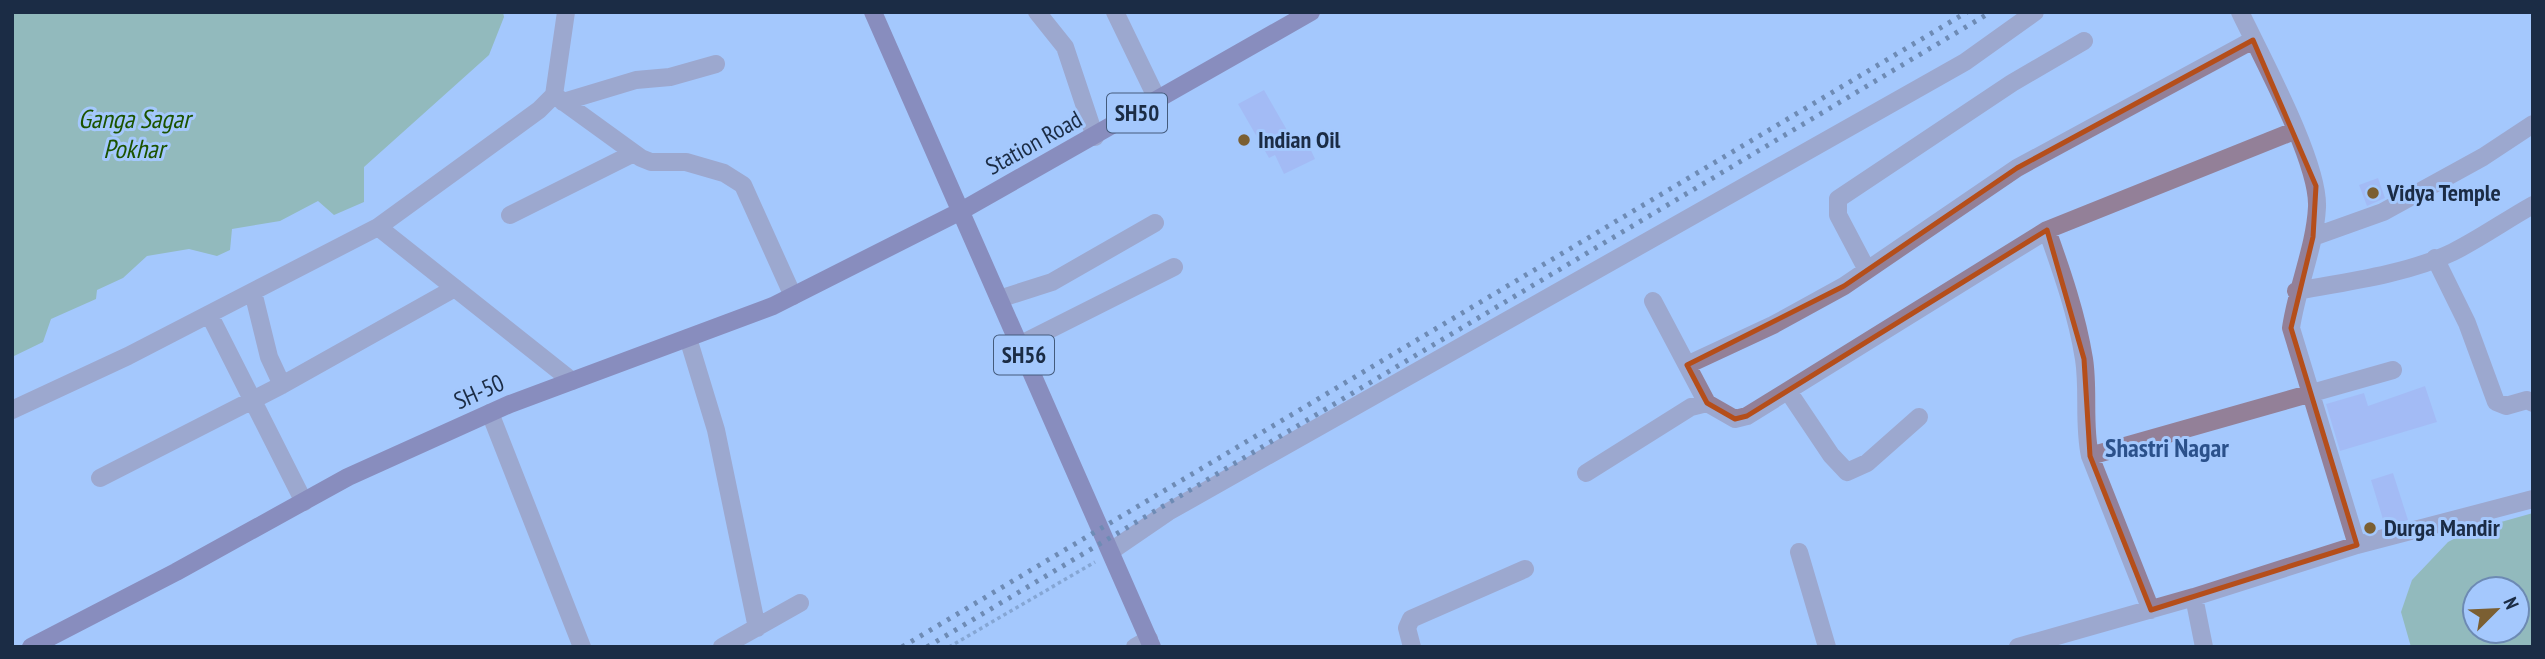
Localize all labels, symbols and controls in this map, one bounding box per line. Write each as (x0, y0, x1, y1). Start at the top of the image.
road number: SH50 (1107, 94, 1167, 132)
water label: Ganga Sagar Pokhar (78, 102, 194, 165)
street label: Station Road (980, 104, 1087, 182)
place label: Indian Oil (1258, 124, 1341, 155)
marker: Indian Oil (1236, 132, 1252, 148)
place label: Vidya Temple (2386, 177, 2501, 208)
marker: Vidya Temple (2365, 185, 2381, 201)
road number: SH56 (994, 336, 1054, 374)
street label: SH-50 (449, 367, 509, 416)
district label: Shastri Nagar (2105, 431, 2229, 464)
place label: Durga Mandir (2384, 512, 2501, 543)
marker: Durga Mandir (2362, 520, 2378, 536)
north arrow (2461, 575, 2531, 645)
text: N (2498, 594, 2525, 613)

